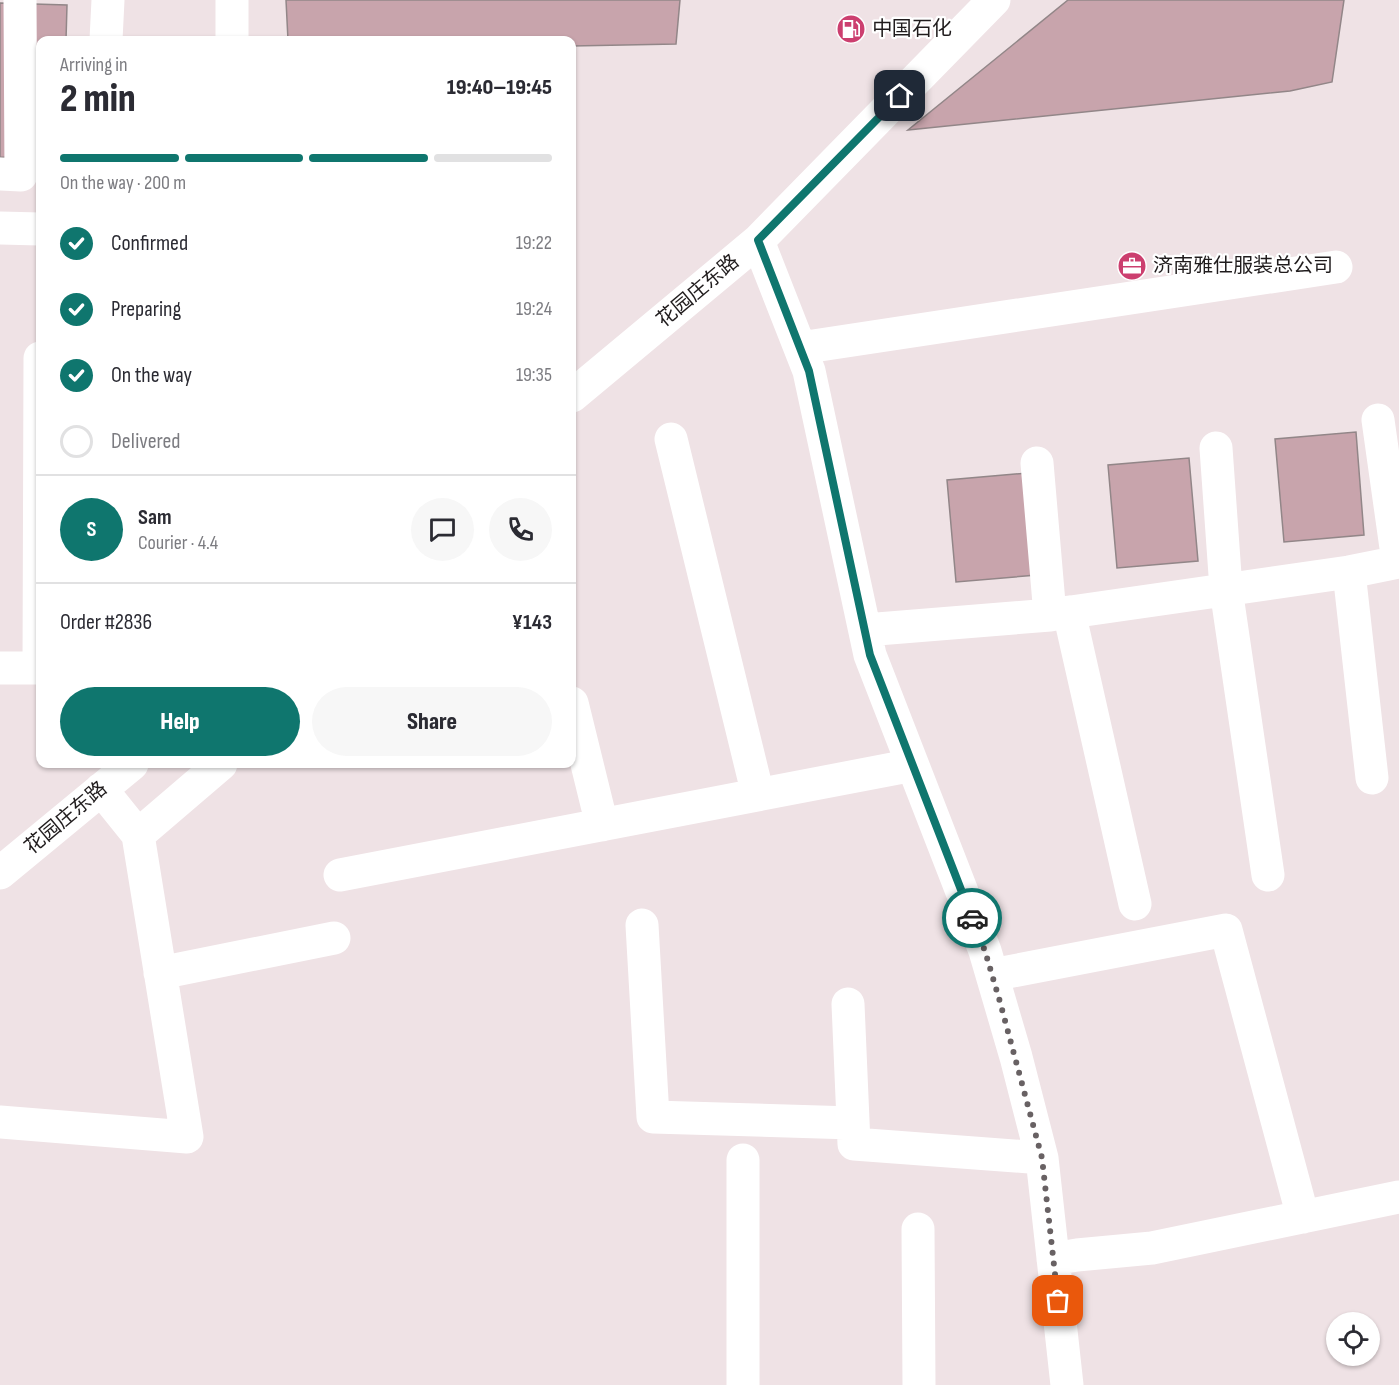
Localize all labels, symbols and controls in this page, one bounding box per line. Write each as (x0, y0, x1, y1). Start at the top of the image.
fuel station icon: 中国石化 (835, 13, 867, 45)
place label: 中国石化 (872, 17, 952, 41)
text: Arriving in (60, 53, 128, 77)
pin (874, 70, 925, 121)
text: 19:40–19:45 (447, 74, 552, 101)
text: 2 min (60, 76, 136, 123)
icon: home (883, 79, 916, 112)
text: On the way · 200 m (60, 171, 186, 195)
icon: check (60, 227, 93, 260)
text: Confirmed (111, 230, 188, 257)
text: 19:22 (516, 231, 552, 255)
street label: 花园庄东路 (652, 250, 744, 332)
office icon: 济南雅仕服装总公司 (1116, 250, 1148, 282)
place label: 济南雅仕服装总公司 (1153, 254, 1333, 278)
icon: check (60, 293, 93, 326)
text: Preparing (111, 296, 181, 323)
text: 19:24 (516, 297, 552, 321)
icon: check (60, 359, 93, 392)
text: On the way (111, 362, 192, 389)
text: 19:35 (516, 363, 552, 387)
text: Delivered (111, 428, 180, 455)
button: chat (411, 498, 474, 561)
button: phone (489, 498, 552, 561)
text: Sam (138, 504, 172, 531)
text: S (87, 516, 96, 543)
text: Courier · 4.4 (138, 531, 218, 555)
text: Order #2836 (60, 609, 152, 636)
text: ¥143 (512, 609, 552, 636)
button: Help (60, 687, 300, 756)
button: Share (312, 687, 552, 756)
street label: 花园庄东路 (20, 777, 112, 859)
courier (942, 888, 1002, 948)
icon: car (956, 902, 989, 935)
pin (1032, 1275, 1083, 1326)
icon: bag (1041, 1284, 1074, 1317)
map controls (1326, 1312, 1380, 1366)
button: locate (1326, 1312, 1380, 1366)

